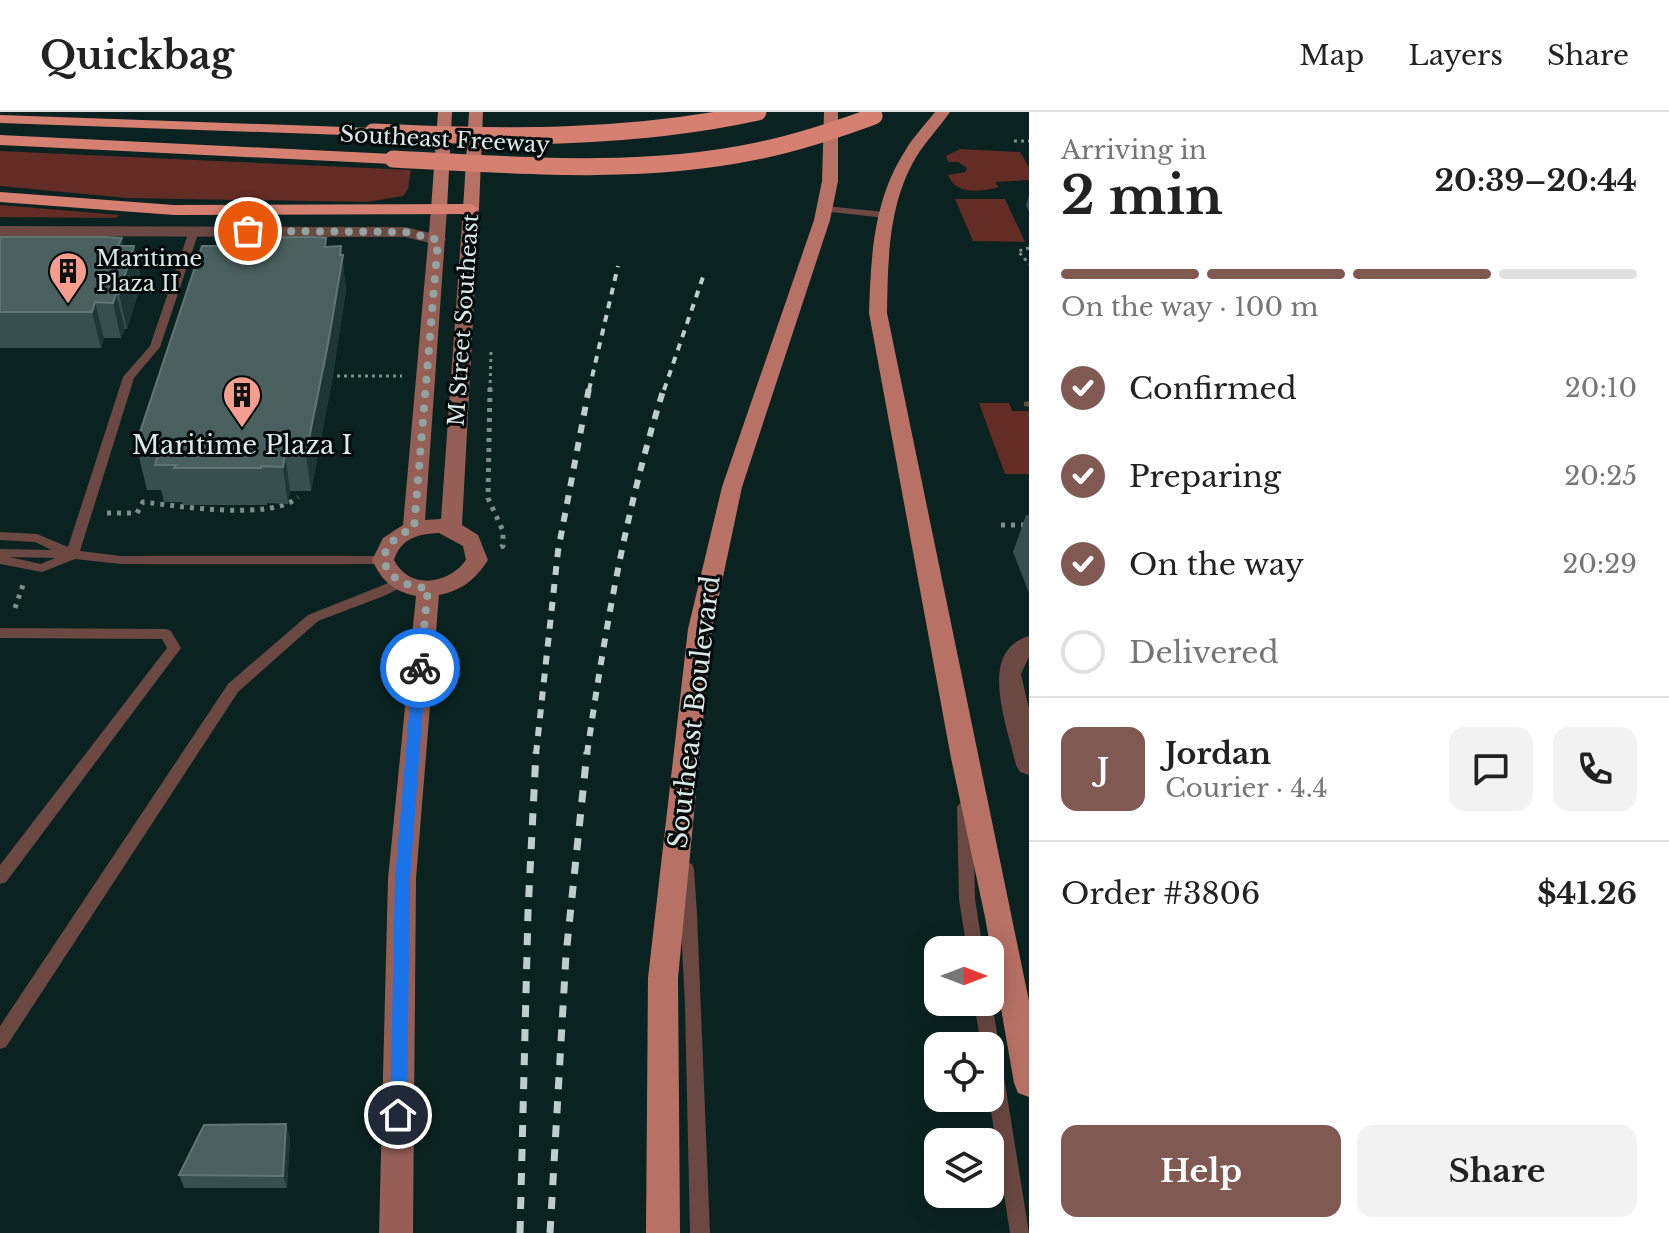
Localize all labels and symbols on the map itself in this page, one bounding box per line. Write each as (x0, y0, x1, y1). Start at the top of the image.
street label: Southeast Freeway (339, 121, 551, 158)
pin (214, 197, 282, 265)
street label: M Street Southeast (443, 212, 484, 427)
place label: Maritime Plaza II (96, 245, 202, 297)
building icon: Maritime Plaza II (47, 250, 89, 305)
building icon: Maritime Plaza I (221, 374, 263, 429)
place label: Maritime Plaza I (132, 429, 352, 461)
street label: Southeast Boulevard (661, 574, 727, 850)
courier (380, 628, 460, 708)
north arrow (924, 936, 1004, 1016)
pin (364, 1081, 432, 1149)

